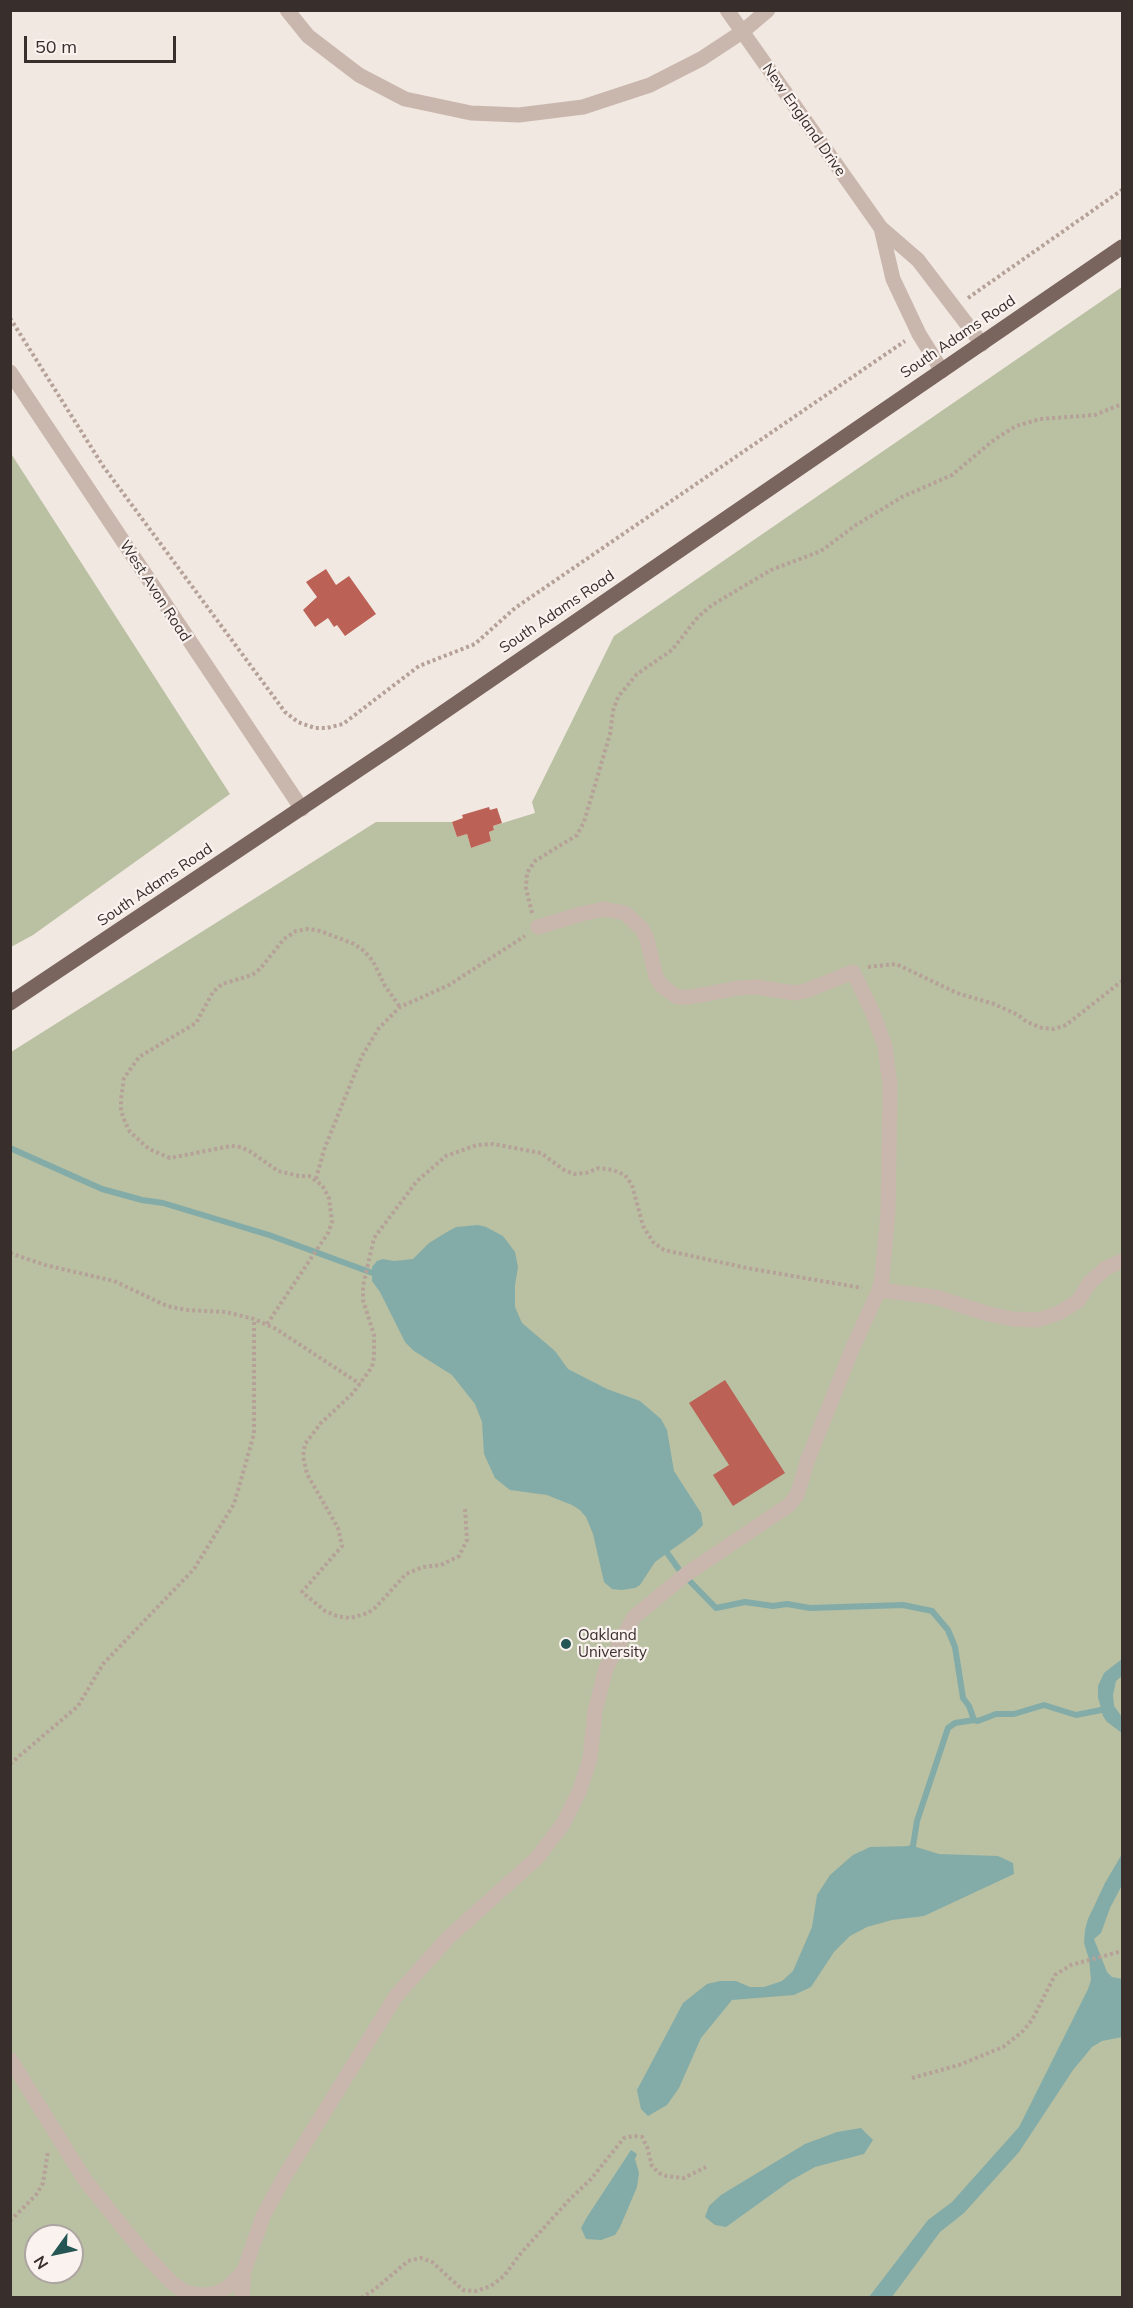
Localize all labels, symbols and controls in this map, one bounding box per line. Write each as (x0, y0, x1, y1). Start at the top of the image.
scale bar (27, 24, 178, 62)
text: 50 m (35, 35, 77, 58)
street label: New England Drive (758, 60, 850, 180)
street label: South Adams Road (897, 292, 1019, 382)
street label: West Avon Road (116, 537, 194, 645)
street label: South Adams Road (496, 567, 618, 657)
street label: South Adams Road (94, 840, 216, 930)
place label: Oakland University (578, 1626, 647, 1661)
marker: Oakland University (559, 1637, 573, 1651)
north arrow (24, 2224, 84, 2284)
text: N (29, 2252, 52, 2273)

